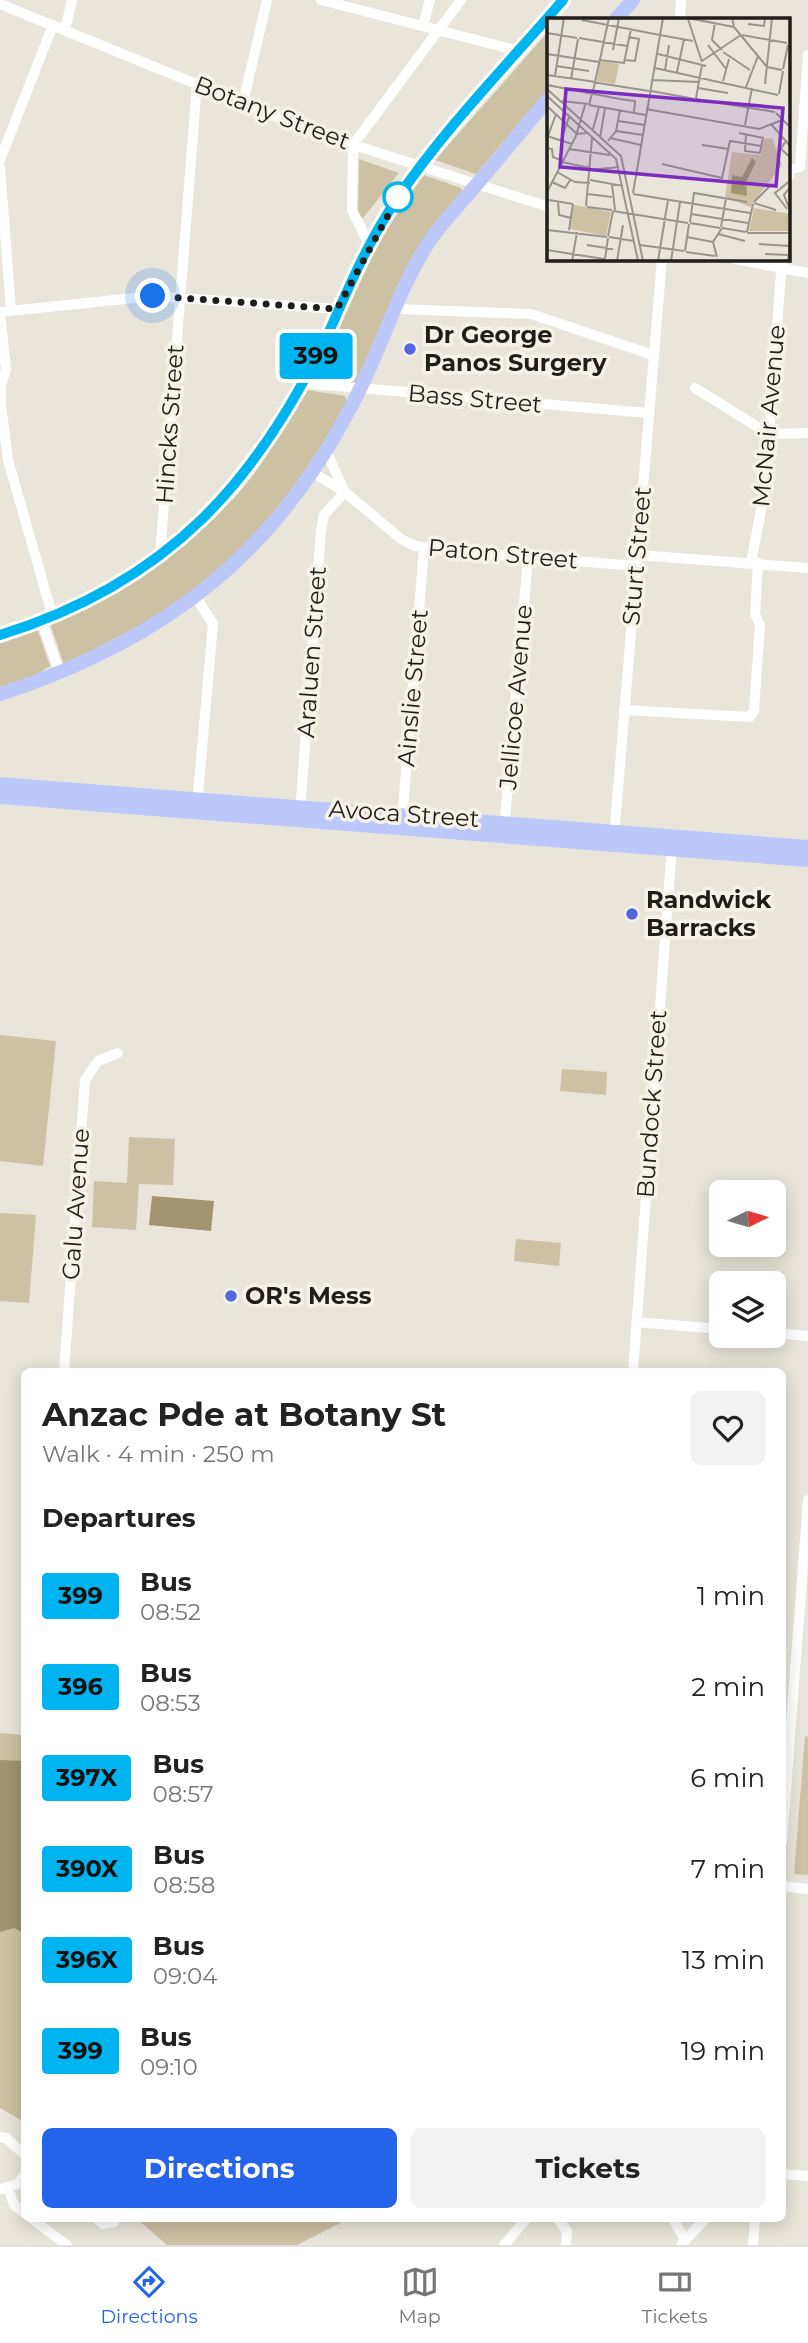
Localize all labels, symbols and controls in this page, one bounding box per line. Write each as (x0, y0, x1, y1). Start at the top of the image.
inset map (547, 18, 790, 261)
street label: Botany Street (190, 70, 354, 156)
unlabelled marker (383, 182, 413, 212)
your location (135, 278, 170, 313)
place label: Dr George Panos Surgery (424, 320, 607, 377)
street label: McNair Avenue (746, 324, 791, 508)
line badge: 399 (276, 333, 356, 379)
text: 399 (294, 341, 338, 370)
marker: Dr George Panos Surgery (402, 341, 418, 357)
street label: Hincks Street (149, 343, 190, 505)
street label: Bass Street (407, 378, 544, 419)
street label: Sturt Street (616, 485, 657, 627)
street label: Paton Street (427, 533, 579, 575)
street label: Araluen Street (291, 565, 332, 739)
street label: Jellicoe Avenue (493, 603, 538, 792)
street label: Ainslie Street (391, 608, 434, 768)
street label: Avoca Street (328, 794, 481, 833)
place label: Randwick Barracks (646, 885, 771, 942)
marker: Randwick Barracks (624, 906, 640, 922)
street label: Bundock Street (630, 1009, 673, 1199)
street label: Galu Avenue (56, 1127, 95, 1281)
north arrow (709, 1180, 786, 1256)
map controls (709, 1180, 786, 1348)
button: layers (709, 1271, 786, 1348)
place label: OR's Mess (245, 1281, 372, 1310)
marker: OR's Mess (223, 1288, 239, 1304)
button: heart (691, 1391, 765, 1465)
text: Anzac Pde at Botany St (42, 1394, 446, 1434)
text: Walk · 4 min · 250 m (42, 1440, 275, 1468)
text: Departures (42, 1502, 196, 1534)
text: Bus (140, 1566, 192, 1598)
text: 1 min (697, 1580, 765, 1612)
text: 399 (58, 1581, 103, 1610)
text: 08:52 (140, 1598, 201, 1626)
text: Bus (140, 1657, 192, 1689)
text: 2 min (691, 1671, 765, 1703)
text: 396 (58, 1672, 103, 1701)
text: 08:53 (140, 1689, 201, 1717)
text: Bus (152, 1748, 204, 1780)
text: 6 min (690, 1762, 765, 1794)
text: 397X (56, 1763, 117, 1792)
text: 08:57 (152, 1780, 213, 1808)
text: Bus (153, 1839, 205, 1871)
text: 7 min (691, 1853, 765, 1885)
text: 390X (56, 1854, 118, 1883)
text: 08:58 (153, 1871, 216, 1899)
text: Bus (153, 1930, 204, 1962)
text: 13 min (682, 1944, 765, 1976)
text: 396X (56, 1945, 118, 1974)
text: 09:04 (153, 1962, 217, 1990)
text: Bus (140, 2021, 192, 2053)
text: 19 min (681, 2035, 765, 2067)
text: 399 (58, 2036, 103, 2065)
text: 09:10 (140, 2053, 198, 2081)
button: Directions (42, 2128, 397, 2208)
button: Tickets (411, 2128, 765, 2208)
tab: Directions (100, 2263, 198, 2328)
tab: Map (399, 2263, 441, 2328)
tab: Tickets (642, 2263, 708, 2328)

